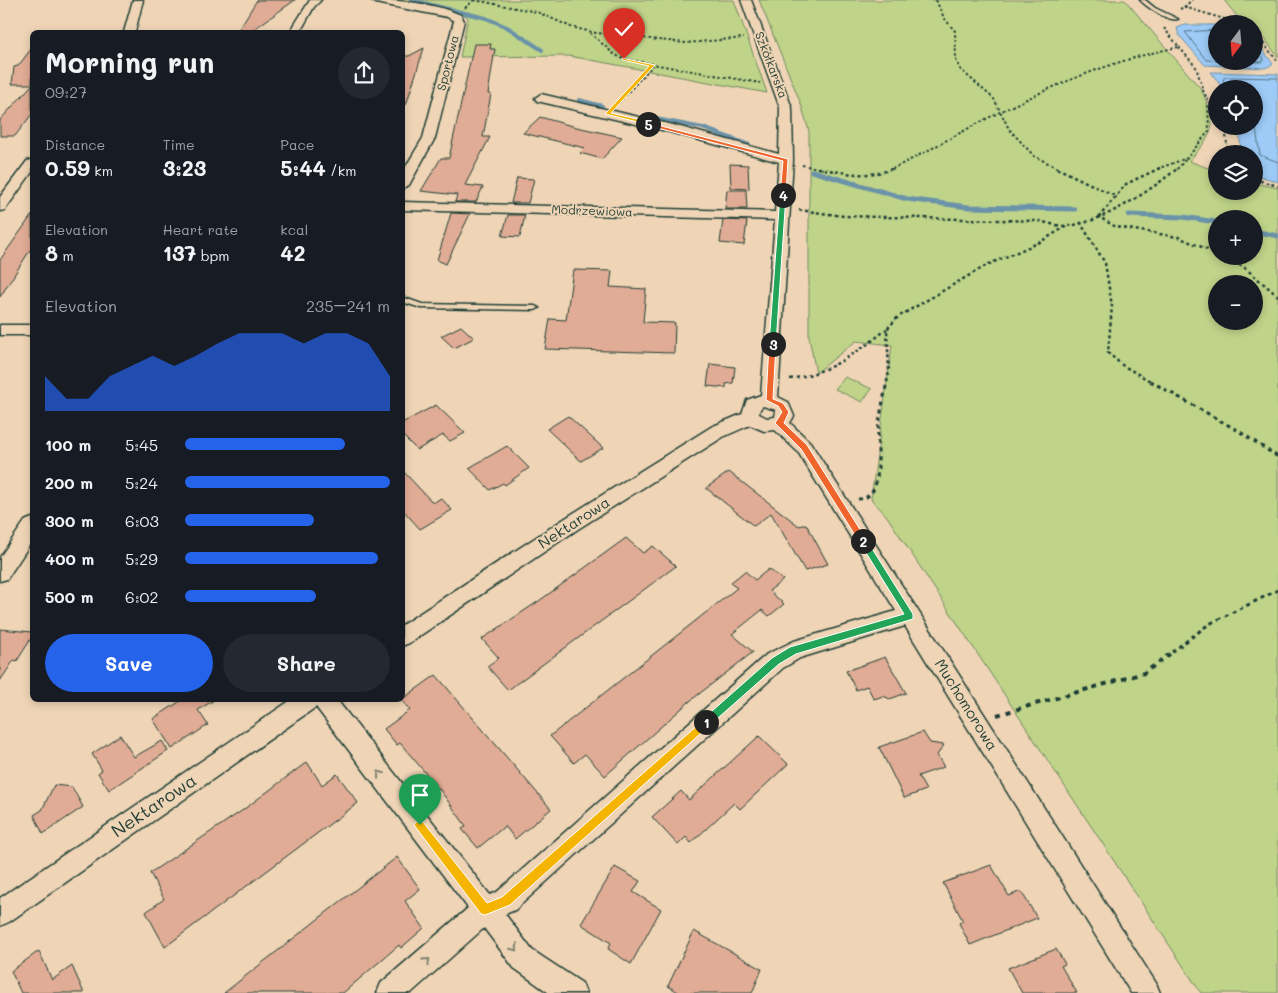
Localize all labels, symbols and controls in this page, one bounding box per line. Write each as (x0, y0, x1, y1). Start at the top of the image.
pin (603, 8, 645, 59)
icon: check (610, 15, 638, 43)
north arrow (1208, 15, 1262, 70)
map controls (1208, 15, 1263, 330)
street label: Szkółkarska (752, 29, 792, 100)
street label: Sportowa (432, 33, 462, 92)
text: Morning run (45, 44, 214, 80)
button: share (338, 47, 390, 99)
button: locate (1208, 80, 1263, 135)
text: 09:27 (45, 81, 87, 102)
pin: 5 (636, 112, 660, 136)
text: 5 (644, 115, 653, 134)
text: Distance (45, 135, 105, 154)
text: Time (163, 135, 195, 154)
text: Pace (280, 135, 315, 154)
button: layers (1208, 145, 1263, 200)
text: 0.59 (45, 154, 90, 181)
text: 3:23 (163, 154, 206, 181)
text: 5:44 (280, 154, 326, 181)
text: km (90, 161, 113, 180)
text: /km (326, 161, 356, 180)
pin: 4 (770, 182, 796, 208)
text: 4 (779, 186, 788, 205)
street label: Modrzewiowa (551, 201, 633, 219)
button: + (1208, 210, 1263, 265)
text: Elevation (45, 220, 108, 239)
text: Heart rate (163, 220, 238, 239)
text: kcal (280, 220, 308, 239)
text: 8 (45, 239, 58, 266)
text: 137 (163, 239, 196, 266)
text: 42 (280, 239, 305, 266)
text: m (58, 246, 74, 265)
text: bpm (196, 246, 229, 265)
button: − (1208, 275, 1263, 330)
text: Elevation (45, 295, 117, 316)
text: 235–241 m (306, 295, 390, 316)
pin: 3 (760, 332, 786, 356)
text: 3 (769, 335, 778, 354)
text: 100 m (45, 434, 91, 455)
text: 5:45 (125, 434, 158, 455)
text: 200 m (45, 472, 93, 493)
text: 5:24 (125, 472, 158, 493)
street label: Nektarowa (534, 492, 613, 553)
text: 300 m (45, 510, 94, 531)
text: 6:03 (125, 510, 159, 531)
pin: 2 (850, 528, 876, 554)
text: 2 (860, 532, 867, 551)
text: 400 m (45, 548, 94, 569)
text: 5:29 (125, 548, 158, 569)
text: 500 m (45, 586, 93, 607)
text: 6:02 (125, 586, 158, 607)
button: Save (45, 634, 213, 692)
button: Share (223, 634, 390, 692)
street label: Muchomorowa (931, 655, 1003, 754)
pin: 1 (694, 710, 718, 734)
text: 1 (703, 713, 710, 732)
street label: Nektarowa (106, 768, 201, 843)
one-way arrow (378, 771, 386, 780)
pin (399, 774, 441, 825)
icon: arrive (406, 781, 434, 809)
one-way arrow (509, 942, 517, 951)
one-way arrow (422, 957, 431, 966)

